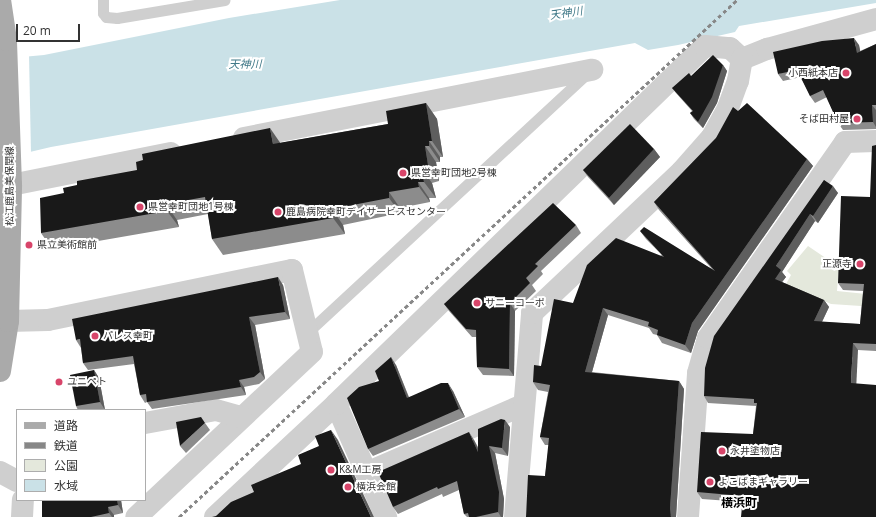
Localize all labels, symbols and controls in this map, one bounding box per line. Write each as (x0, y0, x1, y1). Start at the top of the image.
water label: 天神川 (549, 4, 583, 22)
scale bar (18, 16, 82, 42)
text: 20 m (23, 22, 51, 39)
water label: 天神川 (229, 57, 261, 71)
place label: 小西紙本店 (788, 67, 838, 79)
marker: 小西紙本店 (841, 68, 851, 78)
place label: そば田村屋 (799, 113, 849, 125)
marker: そば田村屋 (852, 114, 862, 124)
street label: 松江鹿島美保関線 (4, 146, 16, 226)
place label: 県営幸町団地2号棟 (411, 167, 497, 179)
marker: 県営幸町団地2号棟 (398, 168, 408, 178)
place label: 県営幸町団地1号棟 (148, 201, 234, 213)
marker: 県営幸町団地1号棟 (135, 202, 145, 212)
place label: 鹿島病院幸町デイサービスセンター (286, 206, 446, 218)
marker: 鹿島病院幸町デイサービスセンター (273, 207, 283, 217)
place label: 県立美術館前 (37, 239, 97, 251)
marker: 県立美術館前 (24, 240, 34, 250)
place label: 正源寺 (822, 258, 852, 270)
marker: 正源寺 (855, 259, 865, 269)
place label: サニーコーポ (485, 297, 545, 309)
marker: サニーコーポ (472, 298, 482, 308)
place label: パレス幸町 (103, 330, 153, 342)
marker: パレス幸町 (90, 331, 100, 341)
place label: ユニペト (67, 376, 107, 388)
marker: ユニペト (54, 377, 64, 387)
legend (16, 409, 146, 501)
text: 道路 (54, 417, 78, 434)
text: 鉄道 (54, 437, 78, 454)
place label: 永井塗物店 (730, 445, 780, 457)
marker: 永井塗物店 (717, 446, 727, 456)
text: 公園 (54, 457, 78, 474)
place label: K&M工房 (339, 464, 381, 476)
marker: K&M工房 (326, 465, 336, 475)
place label: よこばまギャラリー (718, 476, 808, 488)
text: 水域 (54, 477, 78, 494)
marker: よこばまギャラリー (705, 477, 715, 487)
place label: 横浜会館 (356, 481, 396, 493)
marker: 横浜会館 (343, 482, 353, 492)
district label: 横浜町 (721, 496, 757, 510)

